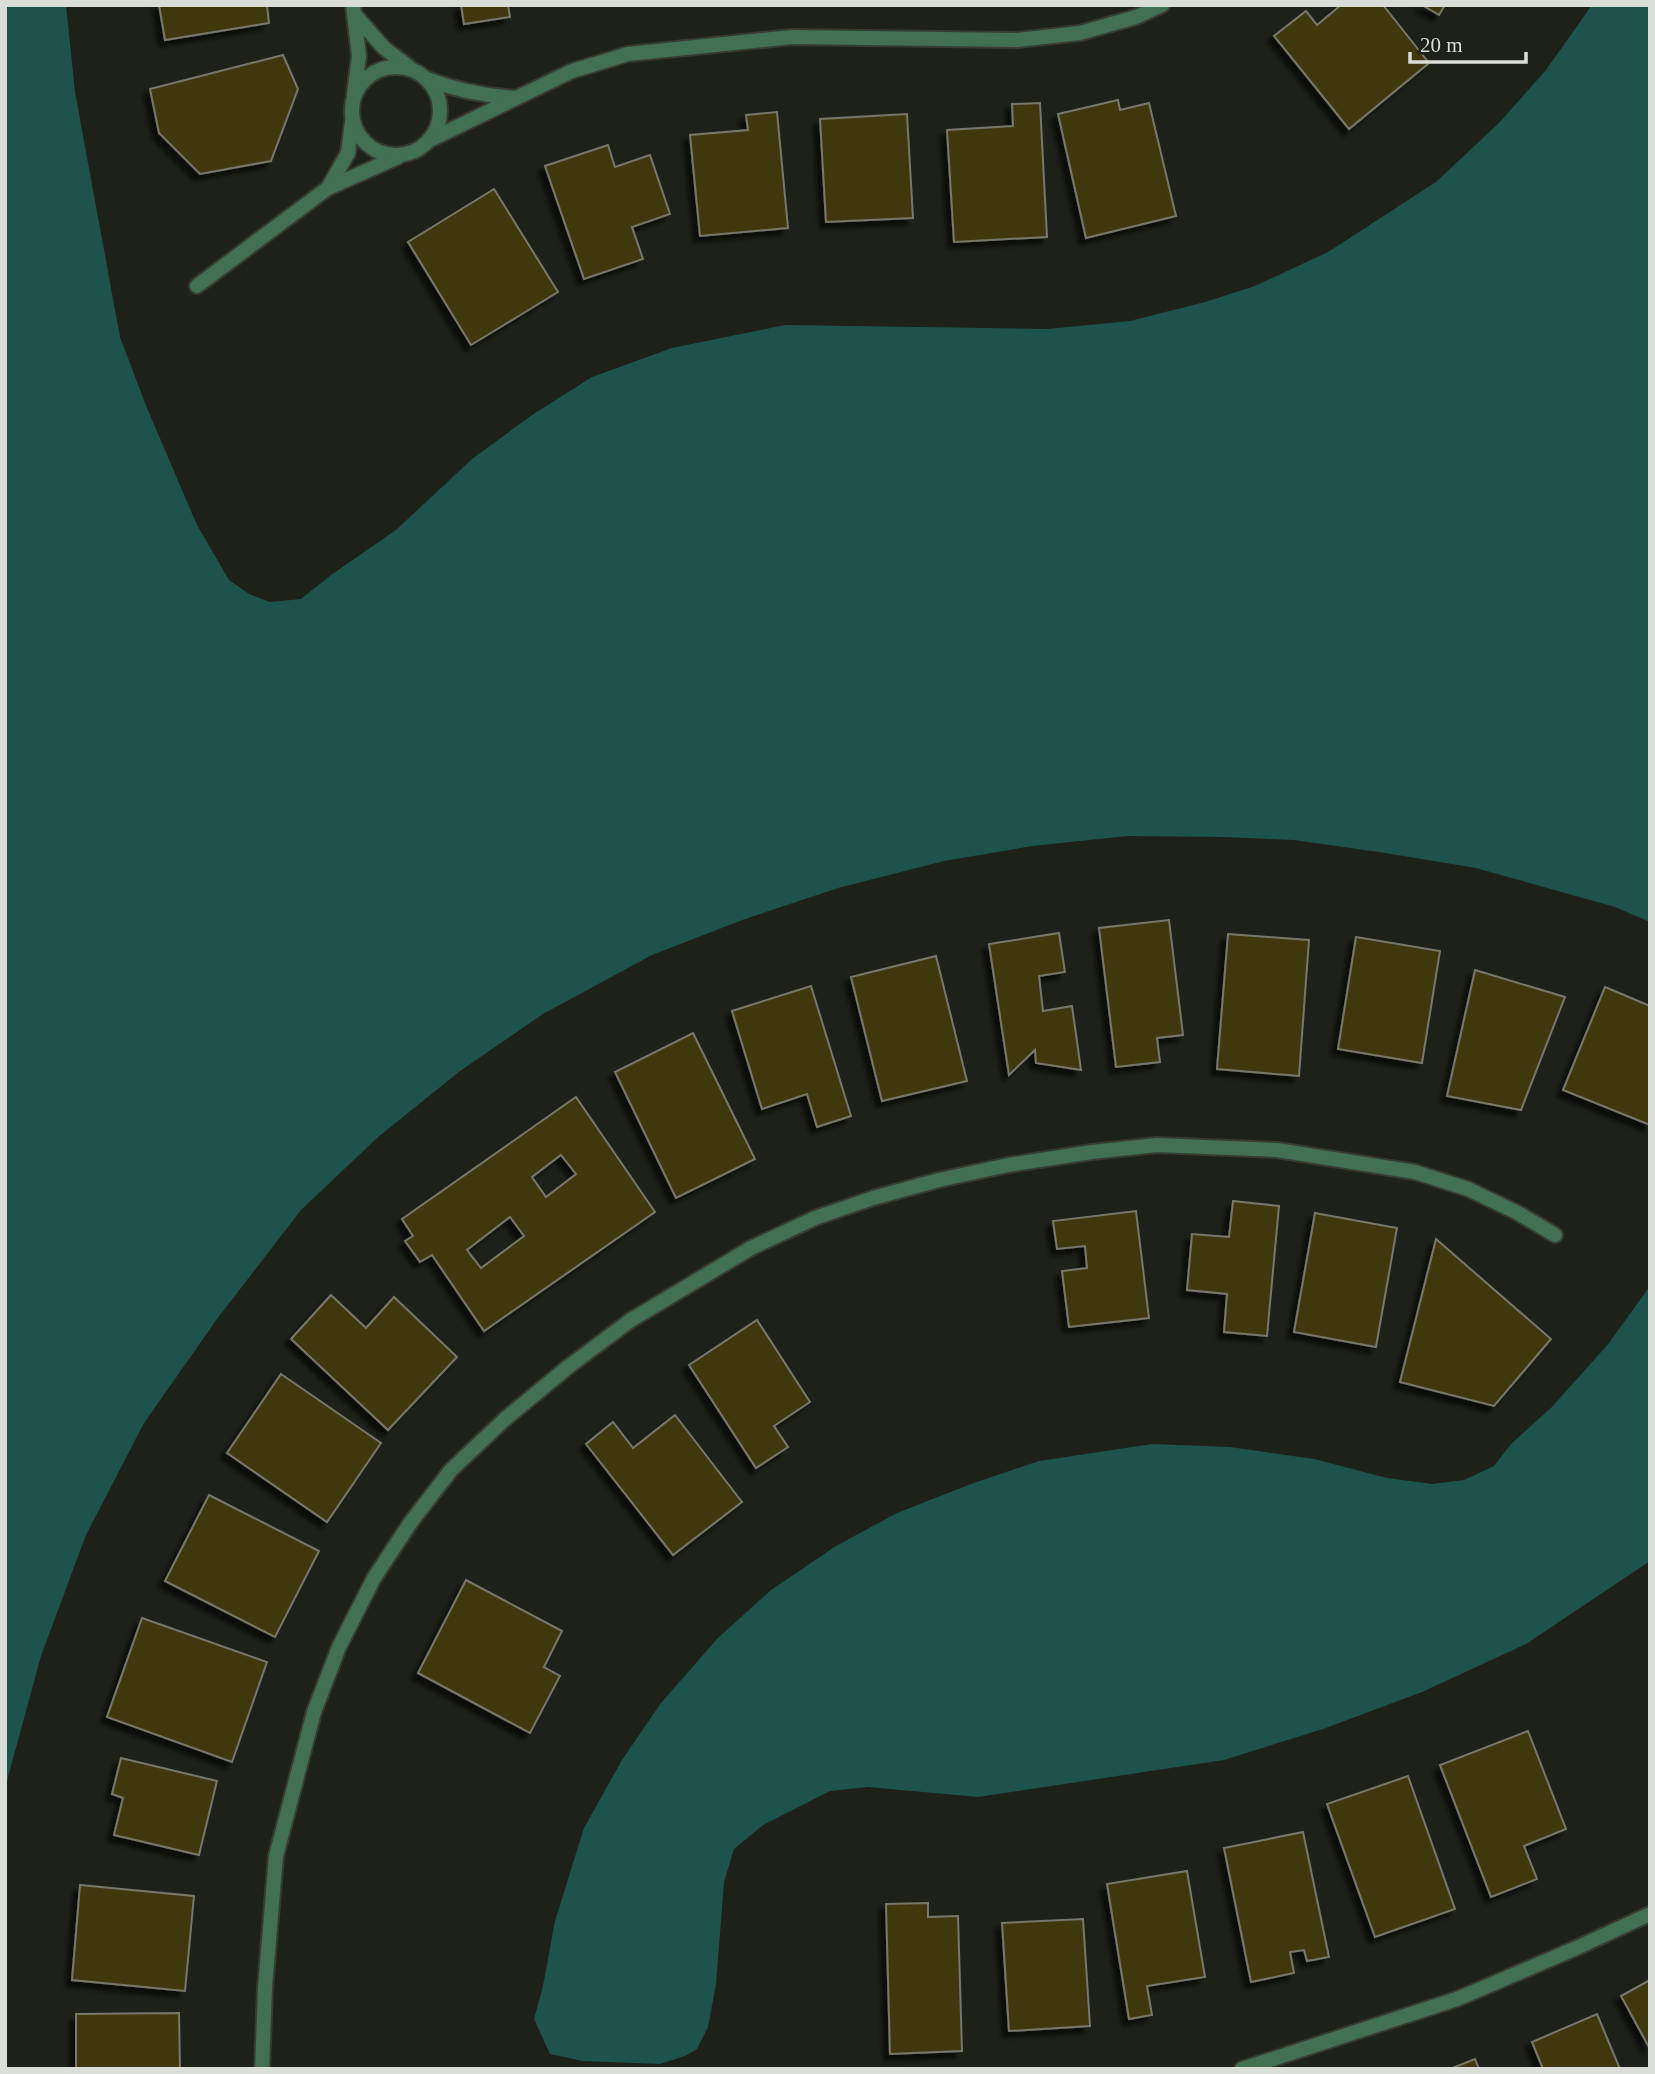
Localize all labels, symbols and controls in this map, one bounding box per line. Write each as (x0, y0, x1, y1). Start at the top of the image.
scale bar (1410, 21, 1526, 65)
text: 20 m (1420, 33, 1463, 57)

